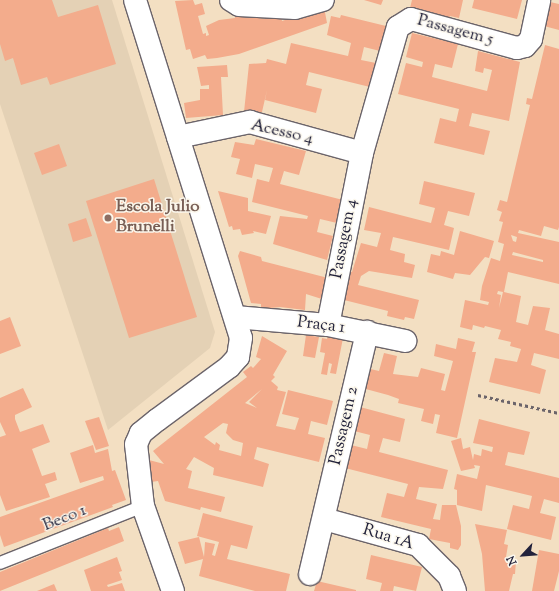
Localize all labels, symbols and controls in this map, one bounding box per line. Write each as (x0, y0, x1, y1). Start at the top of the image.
street label: Passagem 5 (415, 11, 495, 51)
street label: Acesso 4 (249, 116, 315, 150)
place label: Escola Julio Brunelli (116, 198, 200, 238)
street label: Passagem 4 (327, 198, 363, 280)
marker: Escola Julio Brunelli (103, 213, 113, 223)
street label: Praça 1 (296, 313, 346, 339)
street label: Passagem 2 (326, 385, 364, 467)
street label: Beco 1 (40, 501, 90, 537)
street label: Rua 1A (360, 521, 416, 555)
north arrow (503, 535, 543, 575)
text: N (503, 553, 521, 568)

